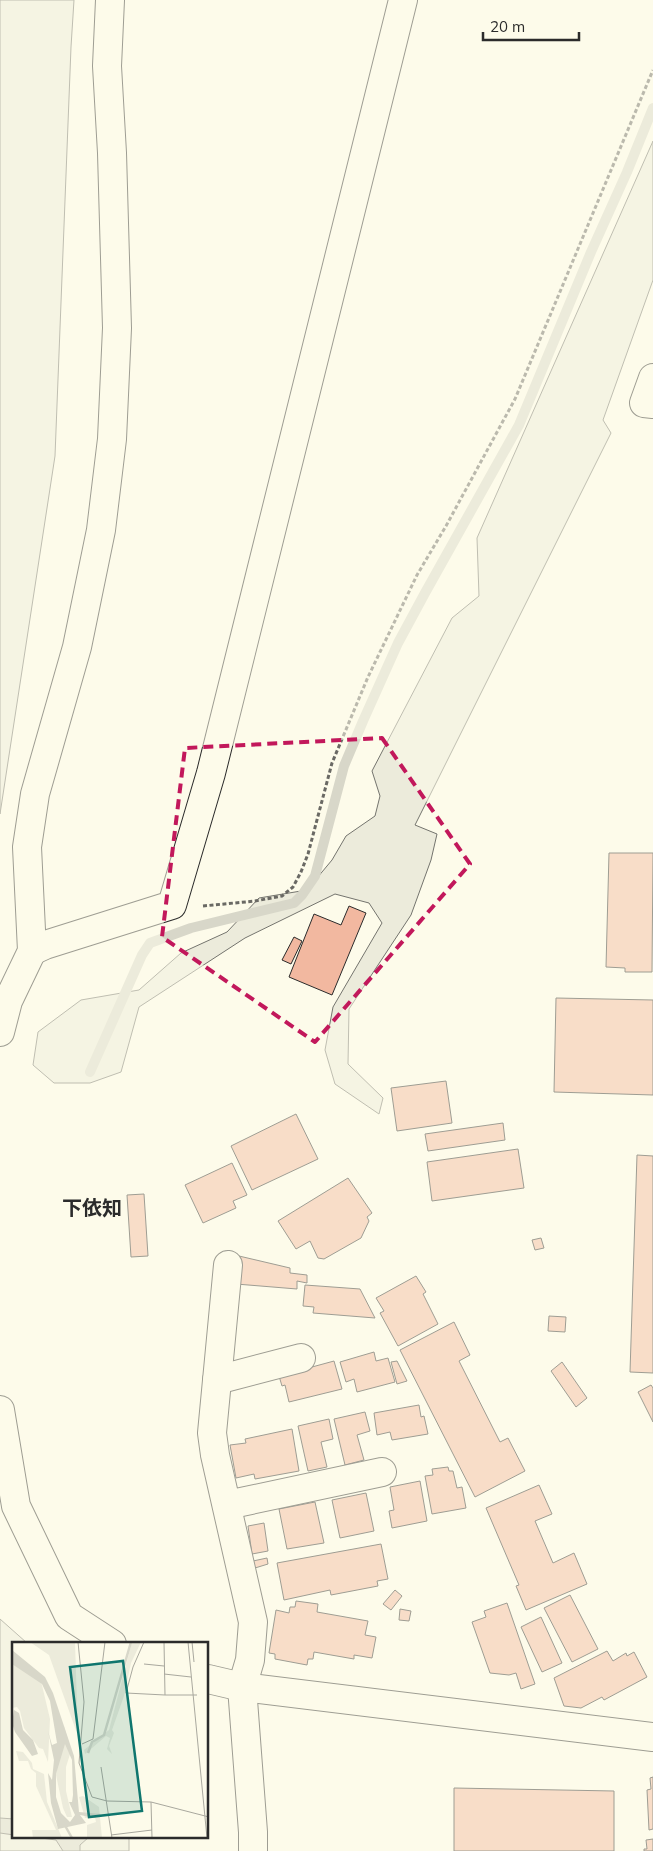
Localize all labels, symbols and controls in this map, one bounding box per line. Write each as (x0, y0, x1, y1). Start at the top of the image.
scale bar (483, 10, 579, 42)
text: 20 m (490, 17, 525, 36)
district label: 下依知 (62, 1195, 122, 1220)
inset map (12, 1642, 209, 1838)

